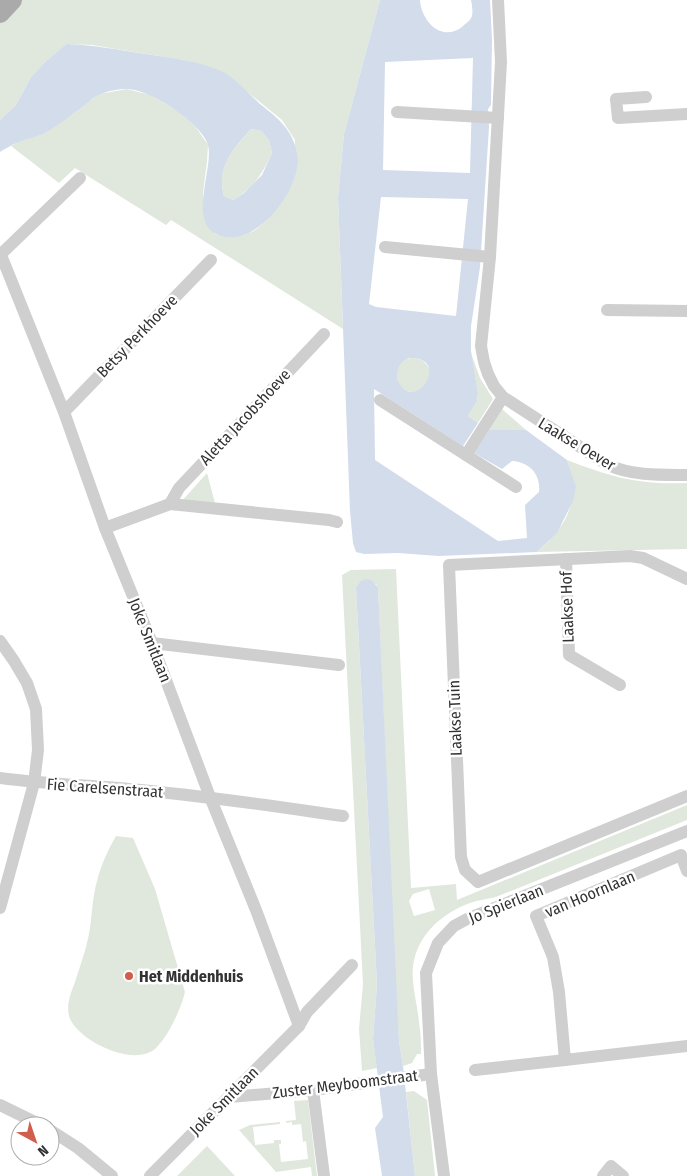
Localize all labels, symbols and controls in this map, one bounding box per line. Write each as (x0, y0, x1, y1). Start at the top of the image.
street label: Betsy Perkhoeve (93, 291, 181, 381)
street label: Aletta Jacobshoeve (196, 365, 294, 469)
street label: Laakse Oever (535, 413, 619, 475)
street label: Laakse Hof (556, 570, 578, 643)
street label: Joke Smitlaan (124, 595, 176, 685)
street label: Laakse Tuin (444, 680, 466, 756)
street label: Fie Carelsenstraat (46, 774, 164, 802)
street label: van Hoornlaan (542, 867, 638, 921)
street label: Jo Spierlaan (466, 880, 546, 928)
place label: Het Middenhuis (139, 967, 243, 986)
marker: Het Middenhuis (123, 970, 135, 982)
street label: Joke Smitlaan (186, 1063, 262, 1139)
street label: Zuster Meyboomstraat (271, 1066, 420, 1102)
north arrow (10, 1116, 60, 1166)
text: N (34, 1141, 52, 1160)

